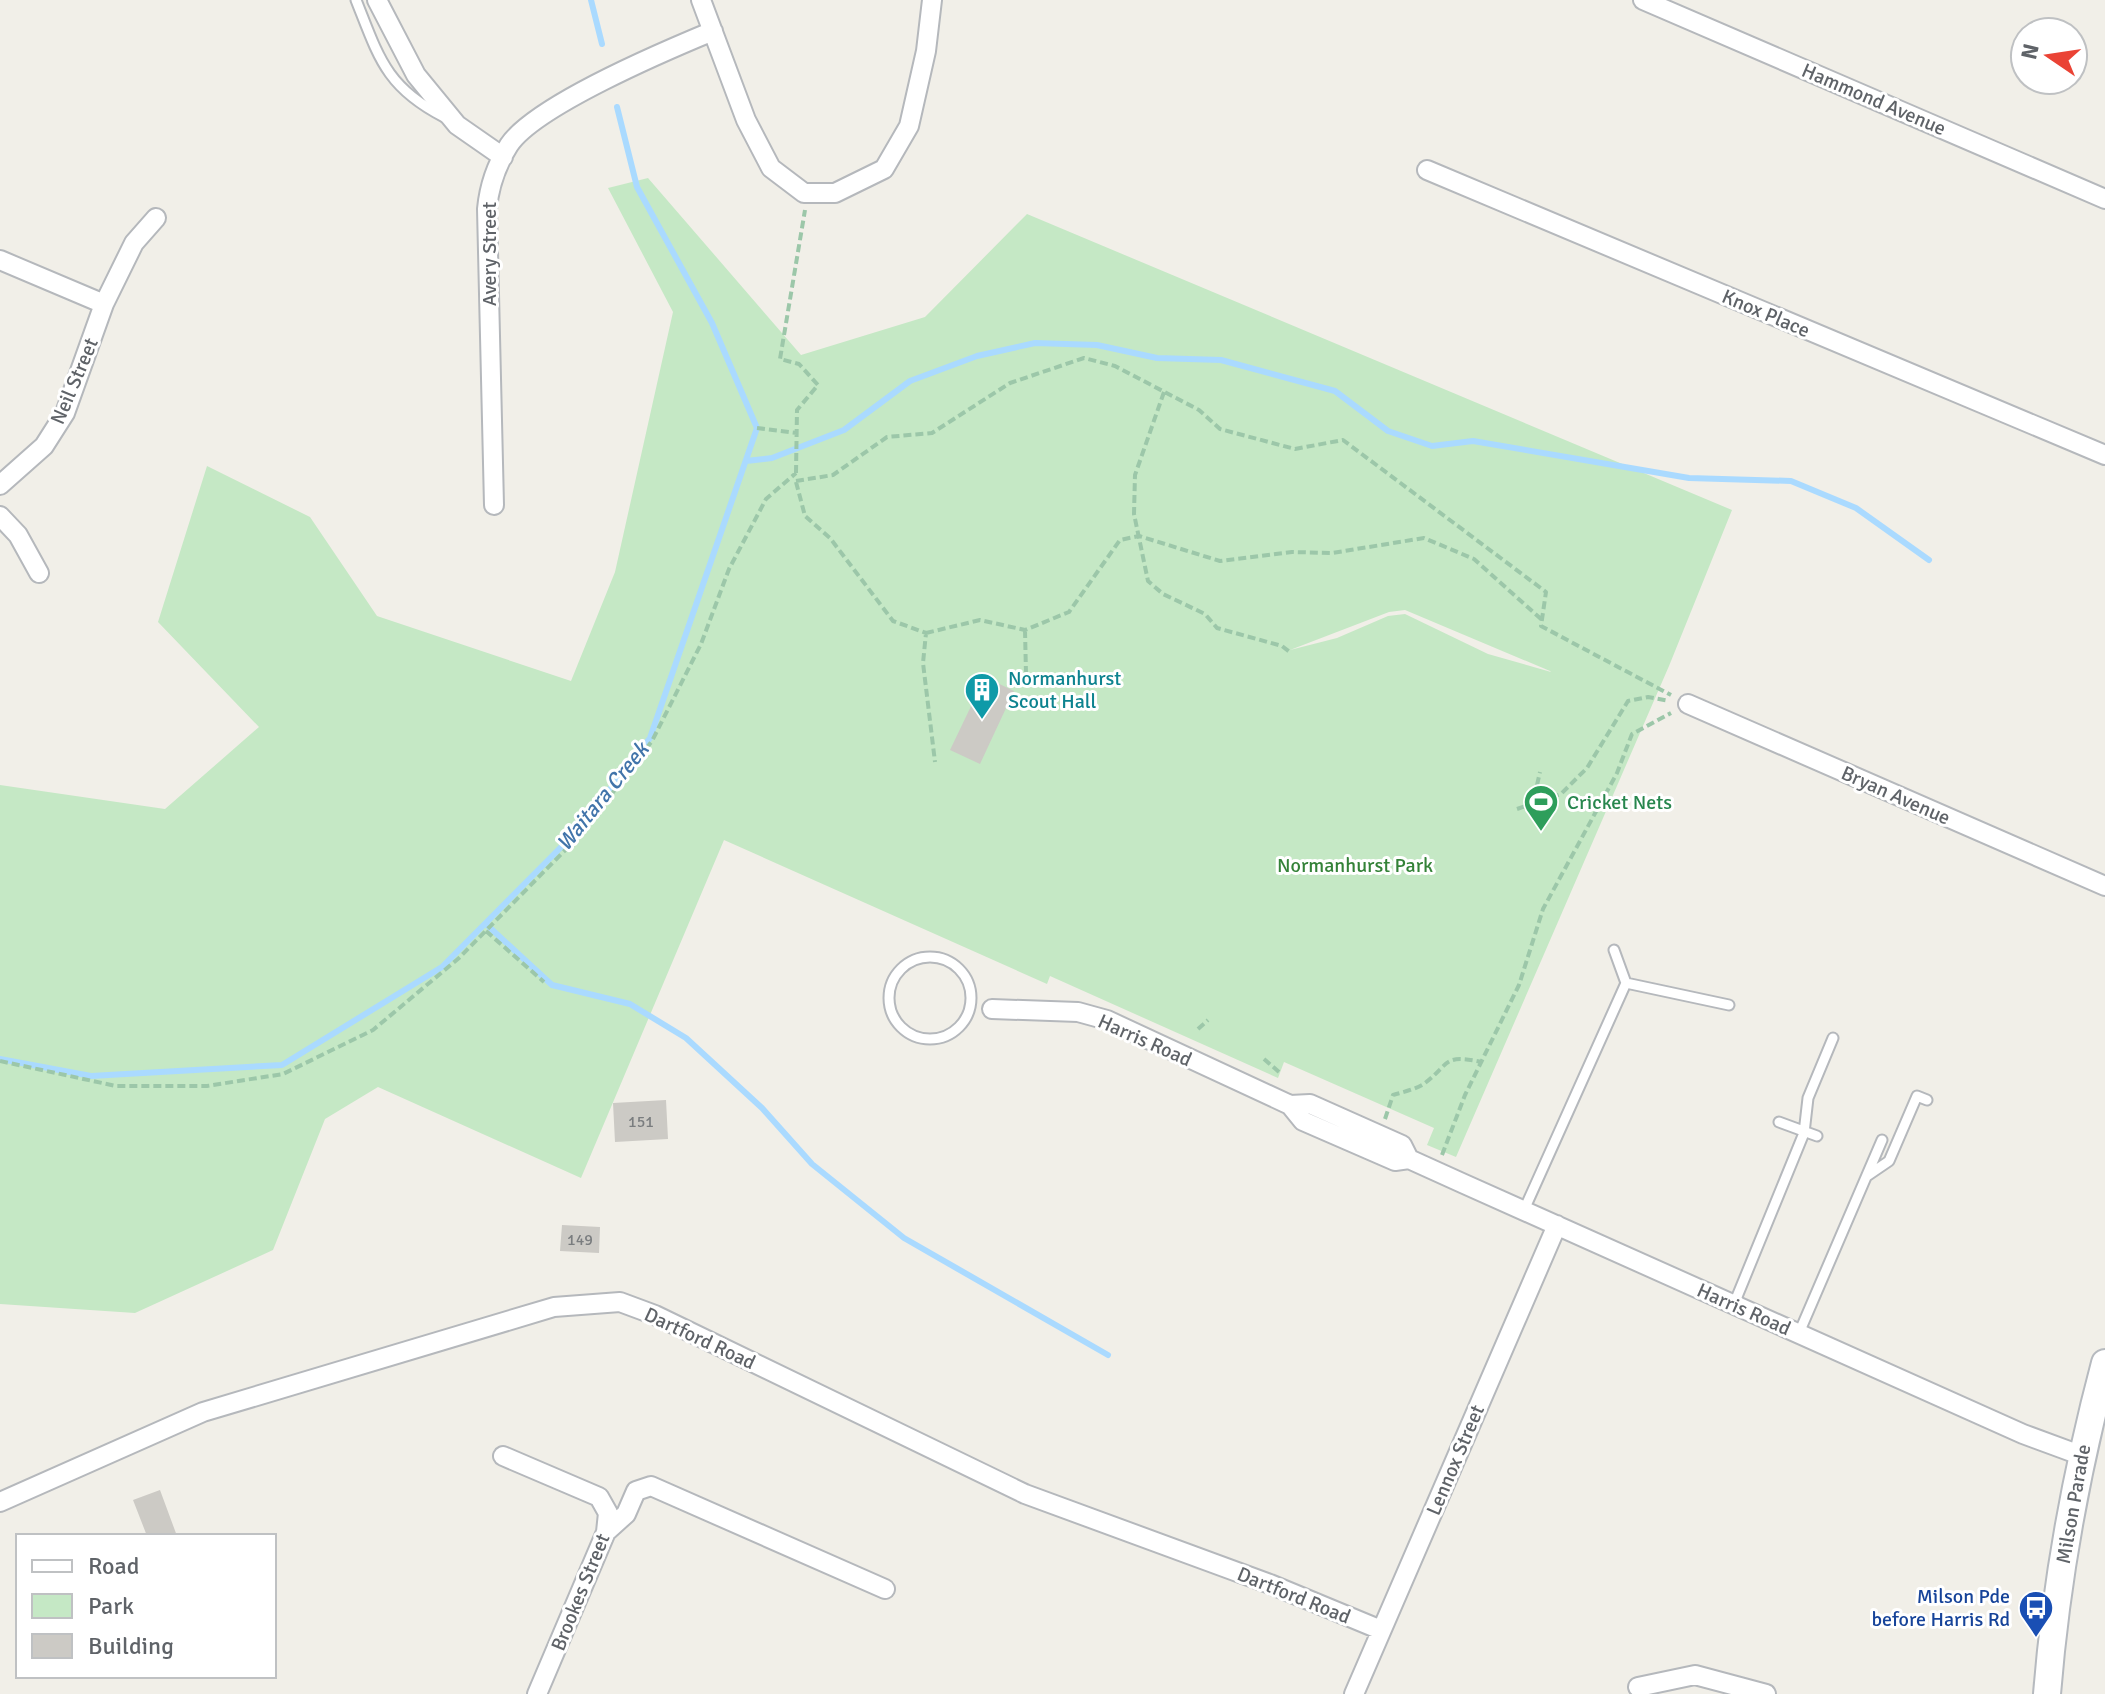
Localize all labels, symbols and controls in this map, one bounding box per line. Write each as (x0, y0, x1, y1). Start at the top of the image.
north arrow (2009, 16, 2089, 96)
text: N (2015, 41, 2045, 62)
street label: Hammond Avenue (1798, 58, 1950, 141)
street label: Avery Street (477, 202, 502, 306)
street label: Knox Place (1718, 284, 1814, 343)
street label: Neil Street (45, 334, 104, 428)
place label: Normanhurst Scout Hall (1008, 666, 1121, 714)
building icon: Normanhurst Scout Hall (963, 671, 1001, 721)
water label: Waitara Creek (550, 735, 656, 856)
street label: Bryan Avenue (1837, 760, 1954, 831)
sports icon: Cricket Nets (1522, 783, 1560, 833)
place label: Cricket Nets (1567, 790, 1672, 815)
park label: Normanhurst Park (1277, 853, 1433, 878)
street label: Harris Road (1094, 1009, 1196, 1072)
house number: 151 (628, 1112, 654, 1132)
house number: 149 (567, 1230, 593, 1250)
street label: Harris Road (1693, 1278, 1795, 1341)
street label: Dartford Road (640, 1302, 759, 1375)
street label: Lennox Street (1421, 1401, 1490, 1519)
street label: Milson Parade (2051, 1442, 2096, 1566)
street label: Brookes Street (546, 1530, 615, 1655)
legend (16, 1534, 276, 1678)
text: Road (88, 1551, 139, 1581)
street label: Dartford Road (1234, 1561, 1354, 1630)
place label: Milson Pde before Harris Rd (1872, 1584, 2010, 1632)
bus stop icon: Milson Pde before Harris Rd (2017, 1589, 2055, 1639)
text: Park (88, 1591, 134, 1621)
text: Building (88, 1631, 174, 1661)

